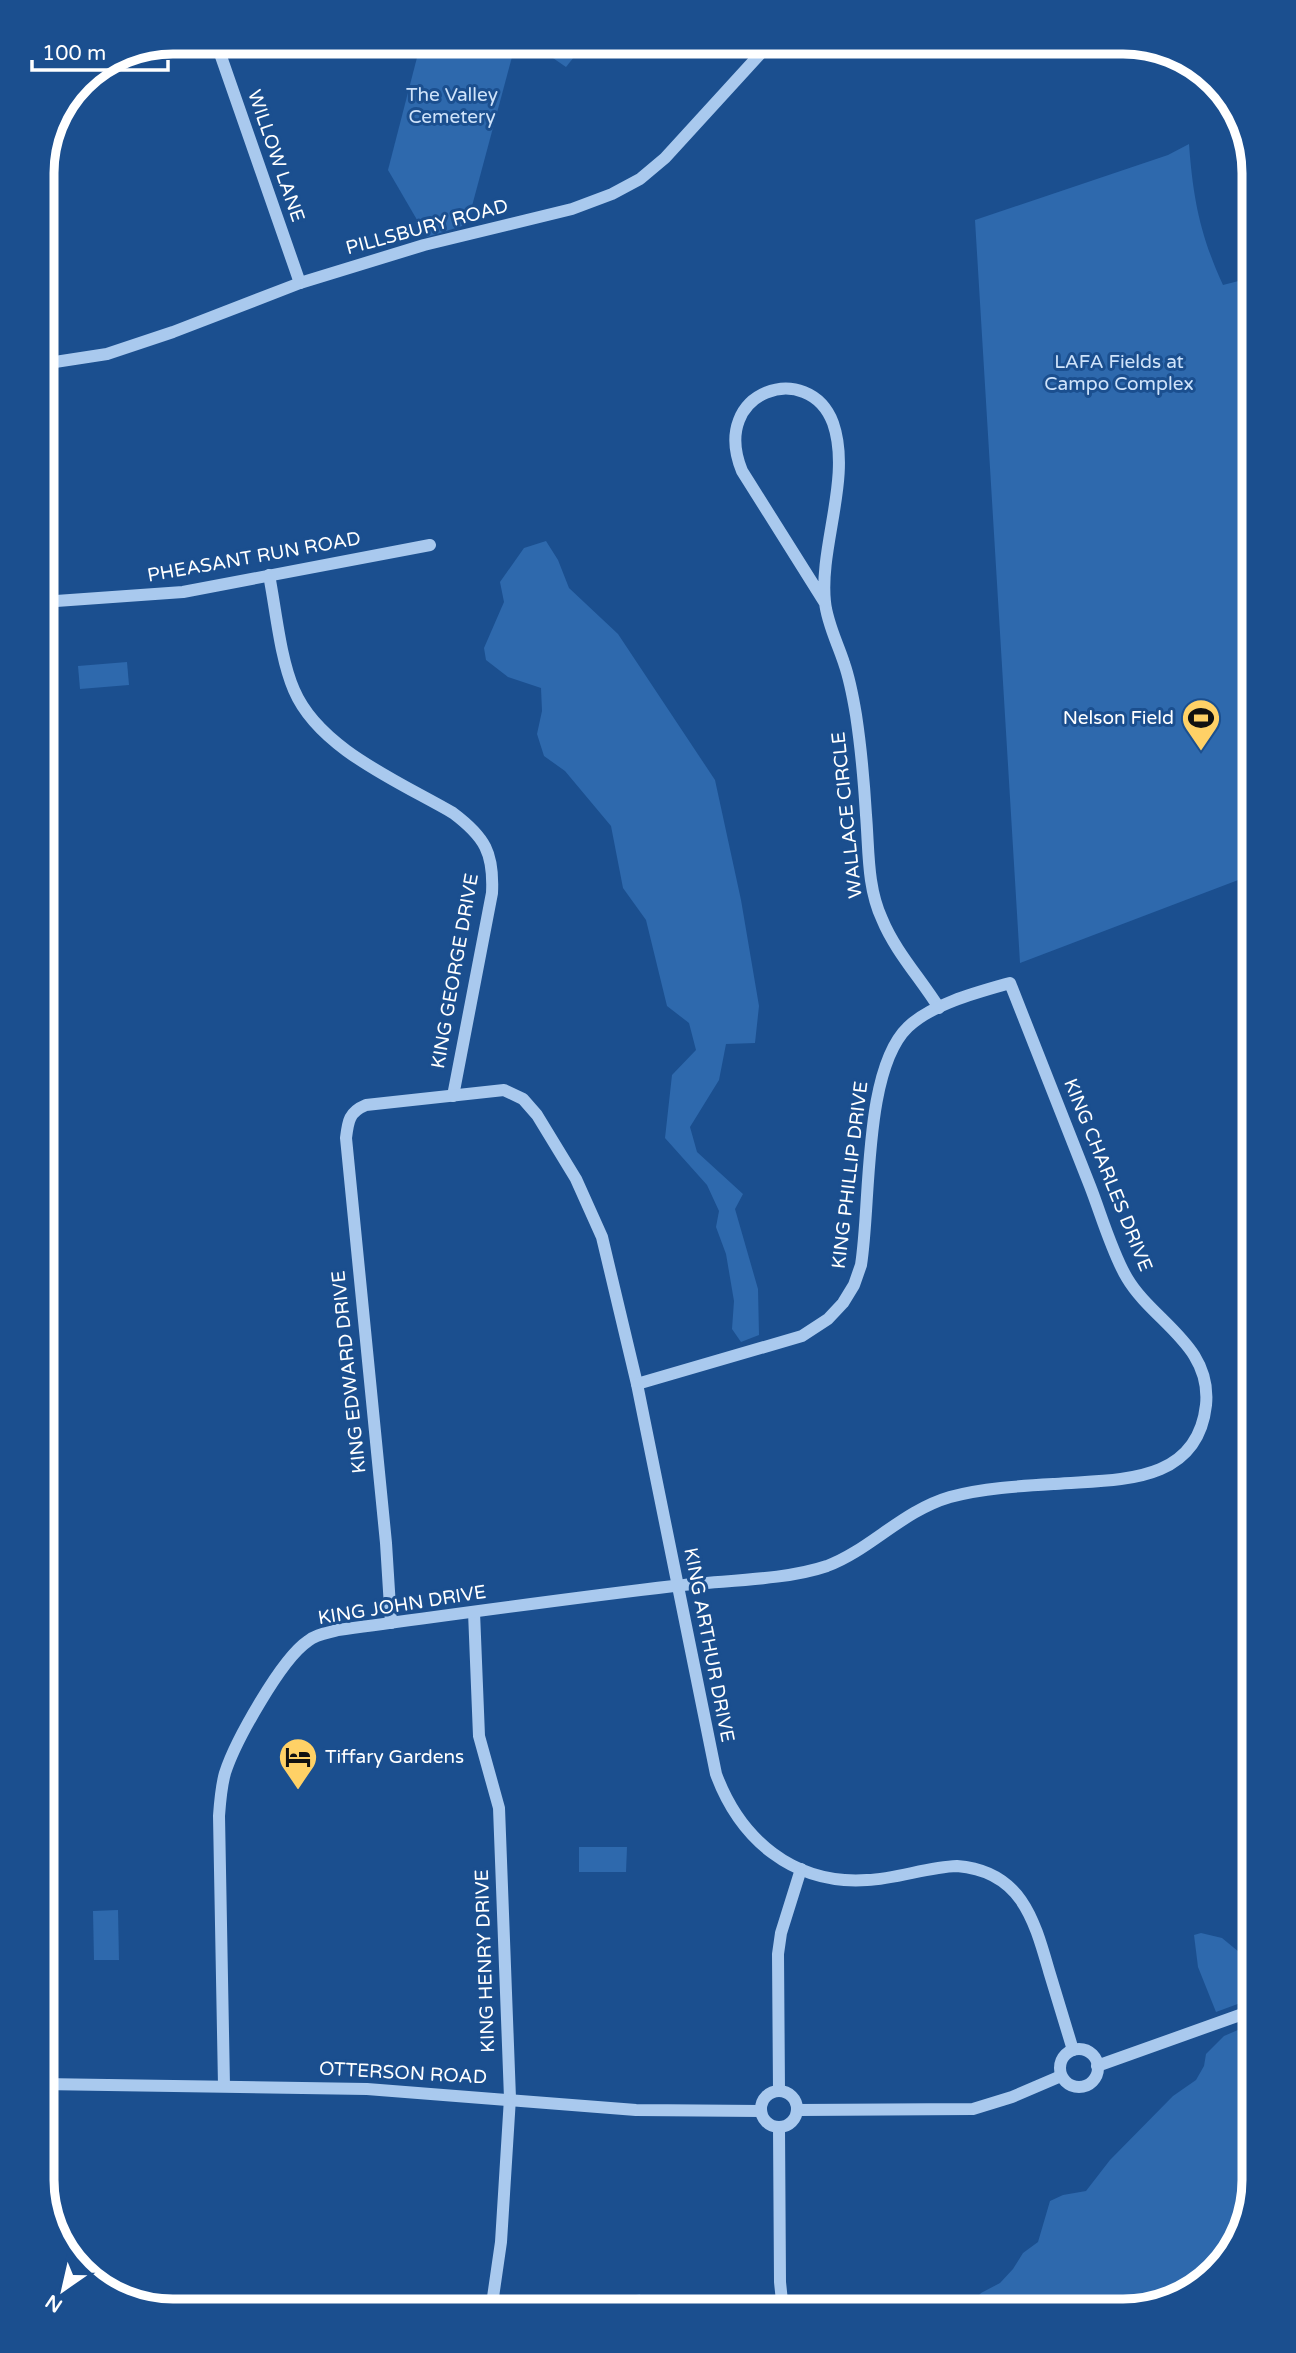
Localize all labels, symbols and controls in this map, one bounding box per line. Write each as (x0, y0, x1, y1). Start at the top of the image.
scale bar (32, 28, 168, 72)
text: 100 m (42, 41, 106, 66)
park label: The Valley Cemetery (406, 84, 498, 128)
street label: WILLOW LANE (243, 87, 309, 225)
street label: PILLSBURY ROAD (343, 195, 511, 259)
park label: LAFA Fields at Campo Complex (1044, 351, 1194, 395)
street label: PHEASANT RUN ROAD (146, 527, 362, 587)
sports icon: Nelson Field (1180, 697, 1222, 752)
place label: Nelson Field (1063, 707, 1174, 729)
street label: WALLACE CIRCLE (827, 731, 867, 899)
street label: KING GEORGE DRIVE (427, 872, 483, 1070)
street label: KING CHARLES DRIVE (1059, 1075, 1157, 1275)
street label: KING PHILLIP DRIVE (828, 1080, 872, 1270)
street label: KING EDWARD DRIVE (327, 1270, 371, 1474)
street label: KING ARTHUR DRIVE (679, 1546, 739, 1744)
street label: KING JOHN DRIVE (316, 1581, 488, 1629)
hotel icon: Tiffary Gardens (277, 1736, 319, 1791)
place label: Tiffary Gardens (325, 1746, 464, 1768)
street label: KING HENRY DRIVE (471, 1869, 499, 2053)
street label: OTTERSON ROAD (318, 2058, 488, 2088)
north arrow (28, 2255, 98, 2325)
text: N (42, 2290, 67, 2317)

